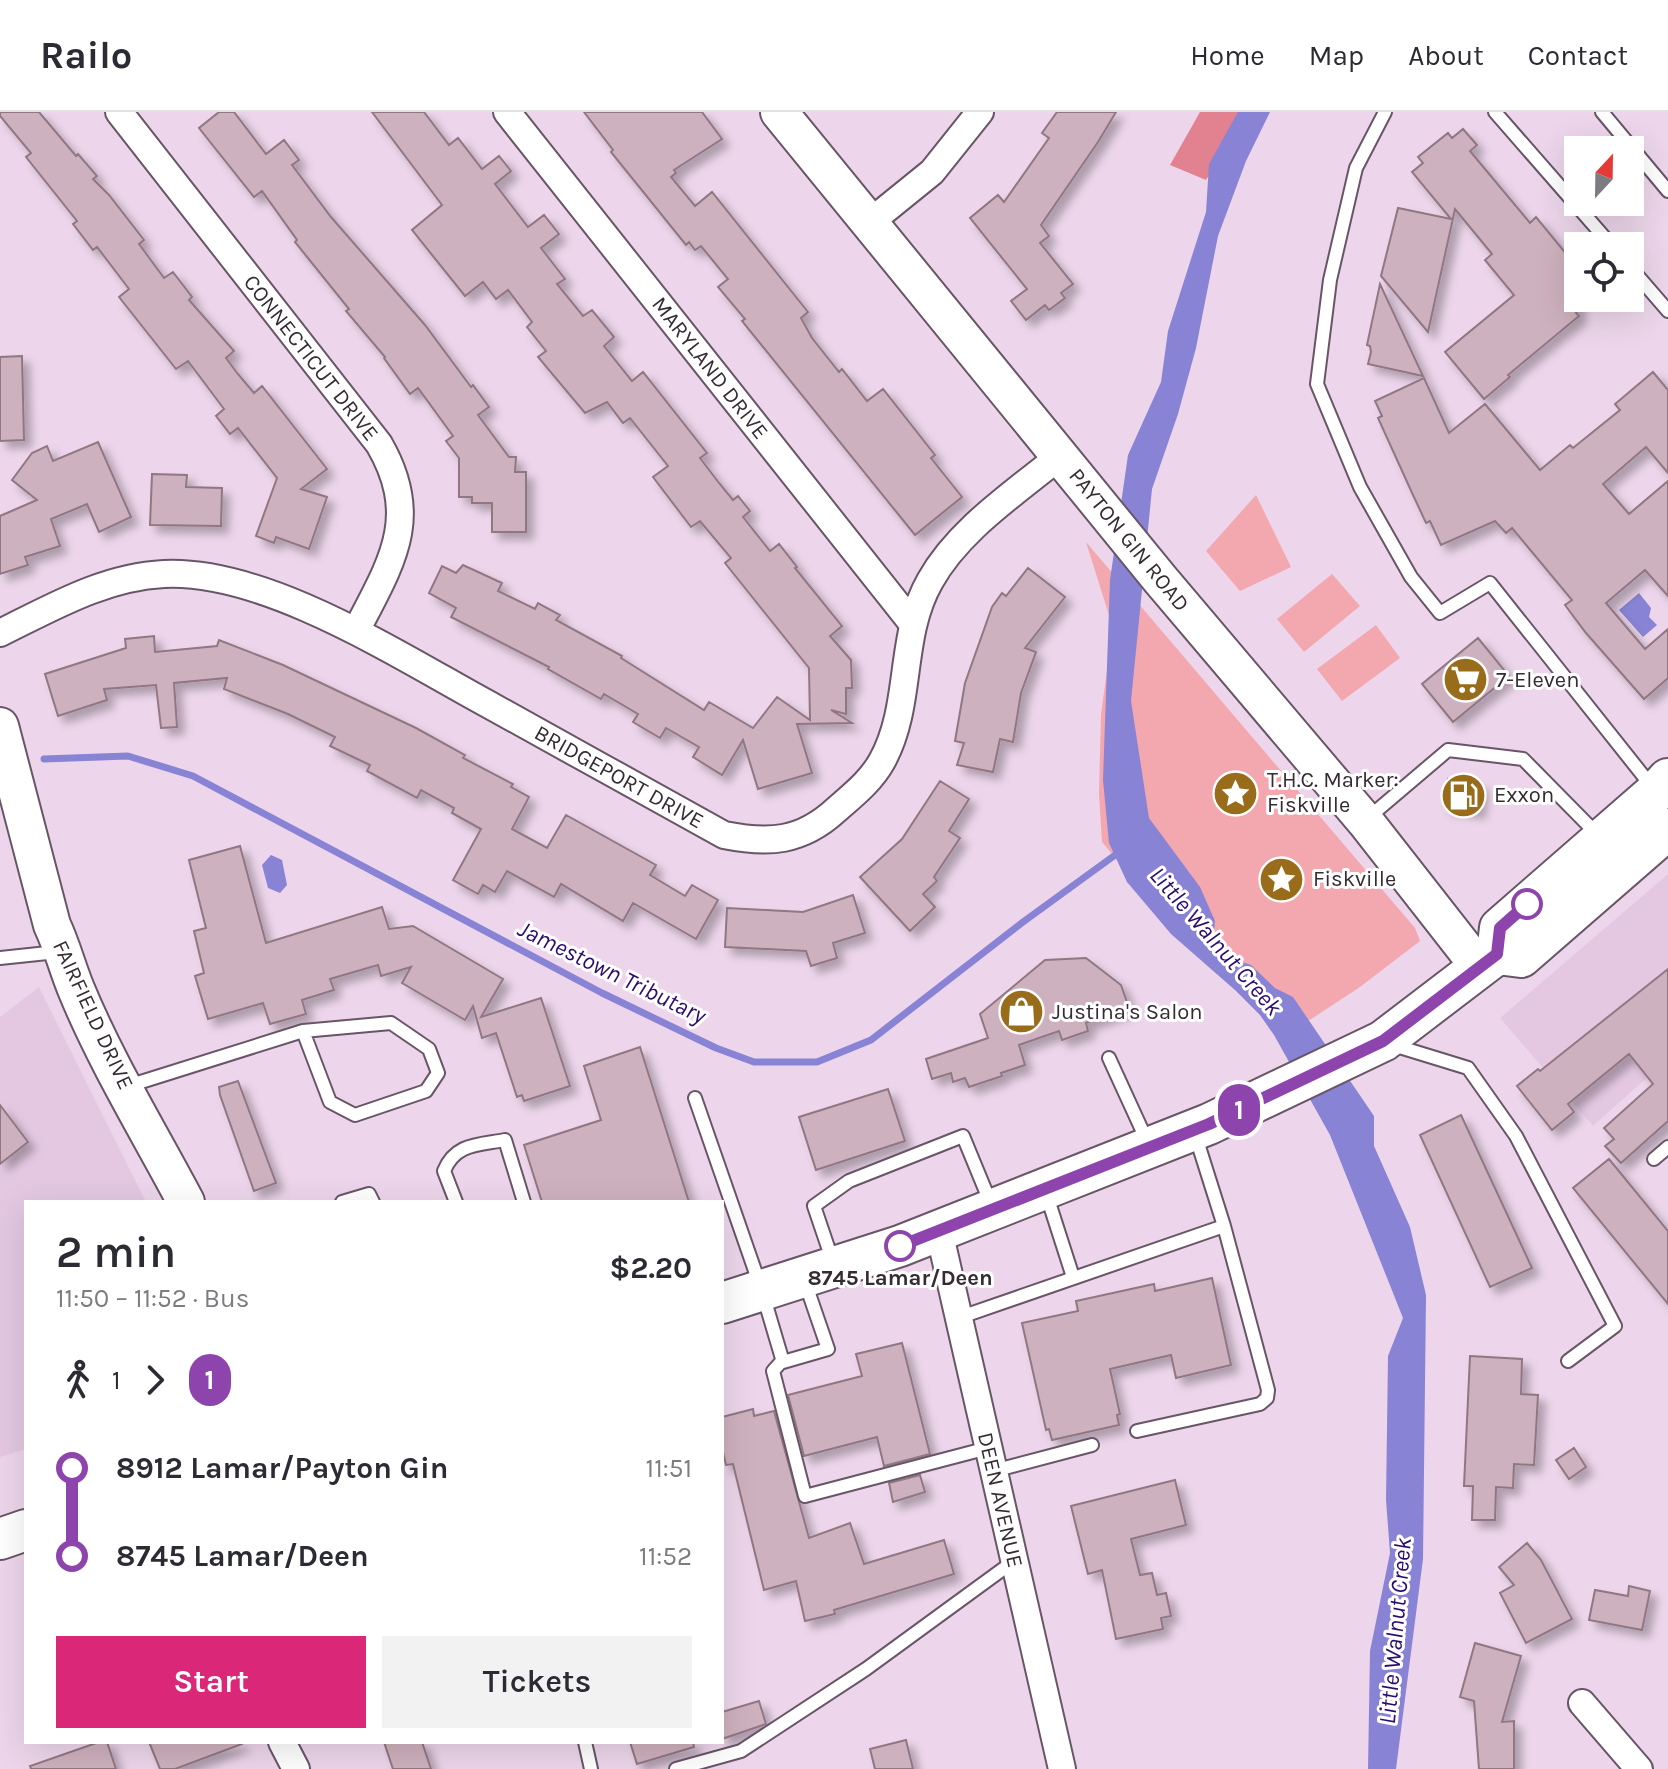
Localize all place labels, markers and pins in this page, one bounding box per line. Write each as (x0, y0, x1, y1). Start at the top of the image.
supermarket icon: 7-Eleven (1441, 656, 1489, 704)
place label: 7-Eleven (1496, 667, 1579, 693)
place label: T.H.C. Marker: Fiskville (1267, 767, 1399, 818)
place icon: T.H.C. Marker: Fiskville (1212, 769, 1260, 817)
fuel station icon: Exxon (1439, 771, 1487, 819)
place label: Exxon (1494, 782, 1554, 808)
place icon: Fiskville (1258, 855, 1306, 903)
place label: Fiskville (1313, 866, 1396, 892)
unlabelled marker (1512, 889, 1542, 919)
shop icon: Justina's Salon (997, 988, 1045, 1036)
place label: Justina's Salon (1052, 999, 1203, 1025)
marker: 8745 Lamar/Deen (885, 1231, 915, 1261)
place label: 8745 Lamar/Deen (807, 1265, 993, 1291)

